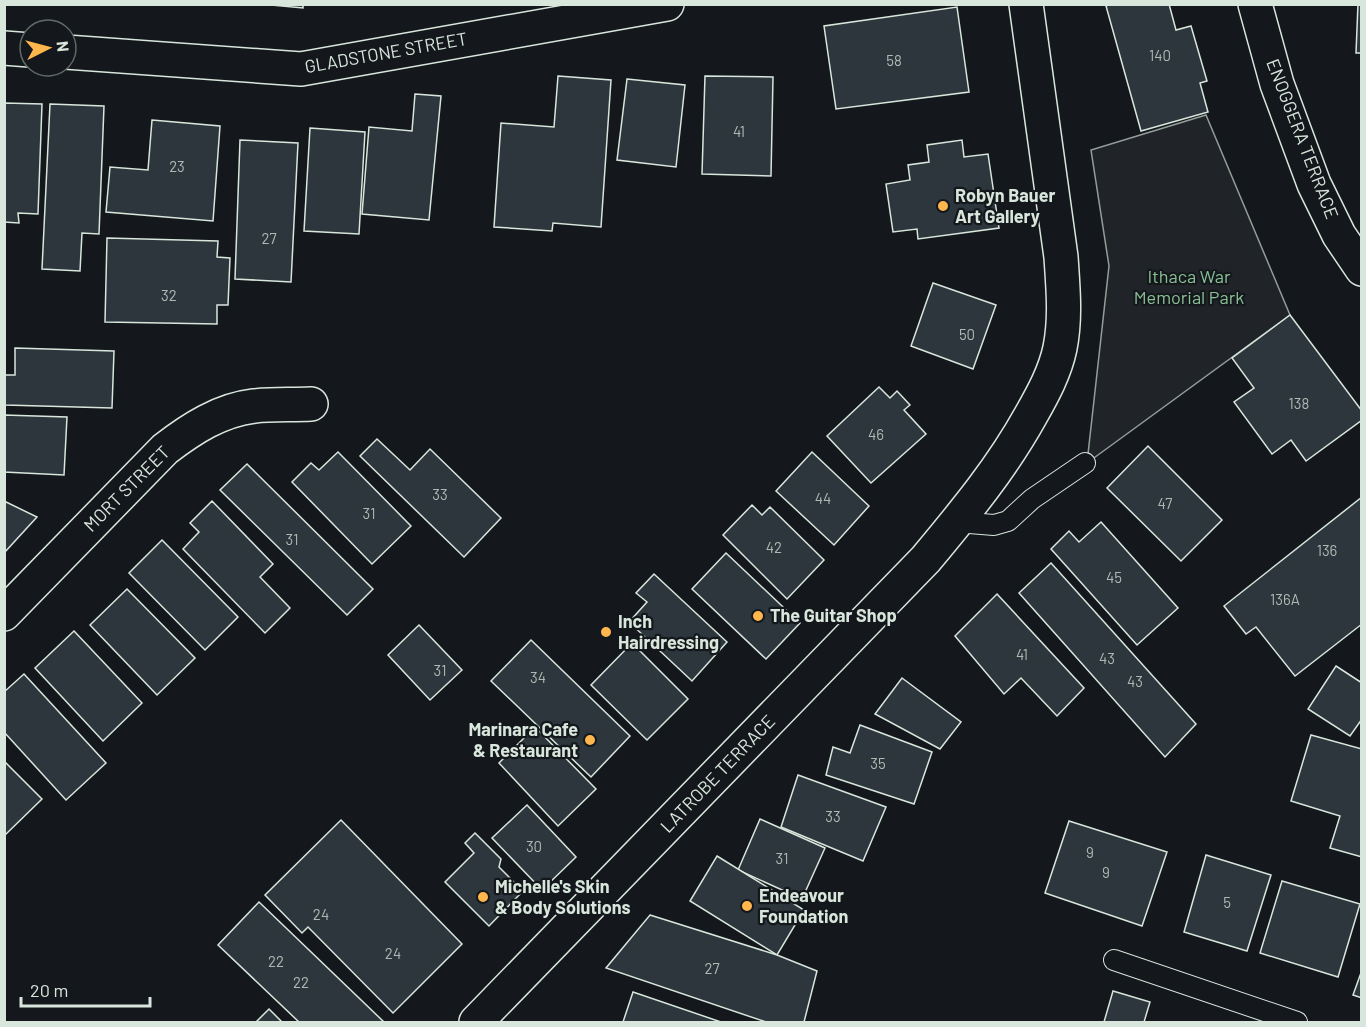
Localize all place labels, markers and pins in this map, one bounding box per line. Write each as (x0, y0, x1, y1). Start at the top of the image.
place label: Robyn Bauer Art Gallery (955, 184, 1056, 227)
marker: Robyn Bauer Art Gallery (936, 199, 950, 213)
place label: The Guitar Shop (770, 604, 897, 626)
marker: The Guitar Shop (751, 609, 765, 623)
place label: Inch Hairdressing (618, 610, 719, 653)
marker: Inch Hairdressing (599, 625, 613, 639)
place label: Marinara Cafe & Restaurant (468, 718, 578, 761)
marker: Marinara Cafe & Restaurant (583, 733, 597, 747)
place label: Michelle's Skin & Body Solutions (495, 875, 631, 918)
place label: Endeavour Foundation (759, 884, 848, 927)
marker: Michelle's Skin & Body Solutions (476, 890, 490, 904)
marker: Endeavour Foundation (740, 899, 754, 913)

